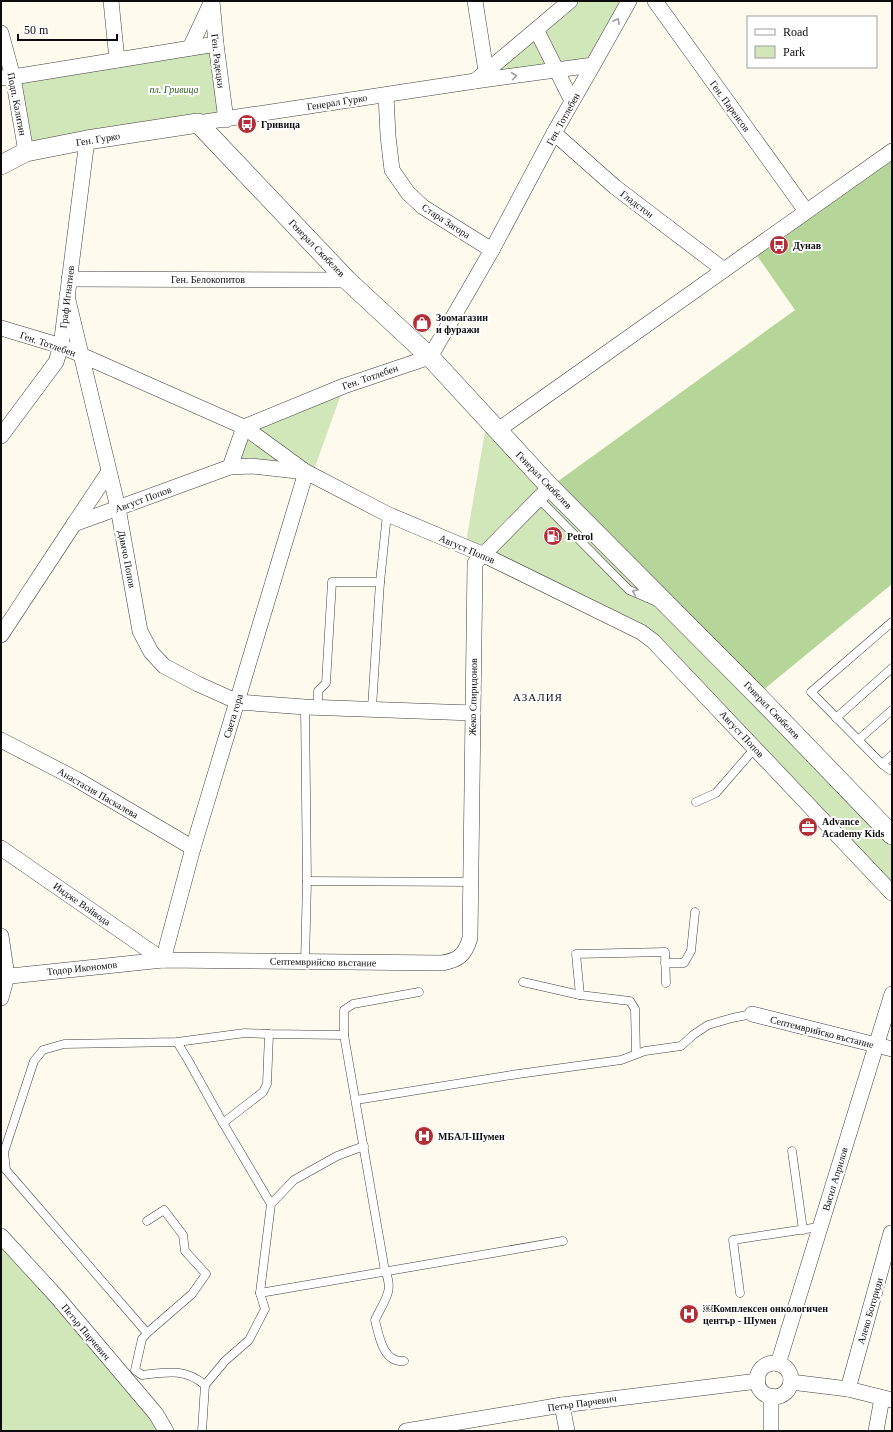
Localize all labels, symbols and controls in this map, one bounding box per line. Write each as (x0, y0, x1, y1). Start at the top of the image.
scale bar (18, 16, 117, 42)
legend (747, 16, 877, 68)
one-way arrow (613, 18, 620, 26)
text: 50 m (24, 23, 49, 37)
text: Road (783, 25, 808, 39)
street label: Ген. Радецки (209, 33, 227, 90)
text: Park (783, 45, 805, 59)
street label: Подп. Калитин (6, 72, 29, 137)
one-way arrow (511, 72, 517, 81)
street label: Ген. Паренсов (708, 78, 752, 134)
park label: пл. Гривица (149, 84, 199, 95)
street label: Ген. Тотлебен (544, 90, 582, 147)
street label: Генерал Гурко (306, 92, 368, 112)
bus stop icon: Гривица (236, 113, 258, 135)
place label: Гривица (261, 119, 300, 130)
street label: Ген. Гурко (75, 130, 121, 148)
street label: Гладстон (618, 188, 656, 220)
street label: Стара Загора (420, 201, 473, 241)
street label: Генерал Скобелев (287, 217, 347, 279)
bus stop icon: Дунав (768, 234, 790, 256)
place label: Дунав (793, 240, 822, 251)
street label: Граф Игнатиев (58, 265, 76, 329)
street label: Ген. Белокопитов (171, 274, 245, 285)
shop icon: Зоомагазин и фуражи (411, 312, 433, 334)
place label: Зоомагазин и фуражи (436, 312, 488, 335)
street label: Ген. Тотлебен (19, 329, 78, 359)
street label: Ген. Тотлебен (341, 362, 400, 392)
street label: Генерал Скобелев (514, 449, 574, 511)
street label: Август Попов (113, 484, 173, 514)
fuel station icon: Petrol (542, 525, 564, 547)
street label: Димчо Попов (116, 529, 138, 589)
place label: Petrol (567, 531, 593, 542)
street label: Август Попов (437, 532, 497, 566)
one-way arrow (631, 589, 639, 597)
street label: Жеко Спиридонов (467, 658, 479, 736)
street label: Генерал Скобелев (742, 679, 802, 741)
district label: АЗАЛИЯ (513, 691, 563, 703)
street label: Света гора (221, 692, 245, 739)
street label: Август Попов (718, 708, 767, 760)
street label: Анастасия Паскалева (56, 765, 141, 821)
office icon: Advance Academy Kids (797, 816, 819, 838)
place label: Advance Academy Kids (822, 816, 885, 839)
street label: Индже Войвода (51, 880, 113, 928)
street label: Септемврийско въстание (270, 956, 377, 968)
street label: Тодор Икономов (46, 959, 118, 977)
street label: Септемврийско въстание (769, 1014, 876, 1050)
hospital icon: МБАЛ-Шумен (413, 1125, 435, 1147)
place label: МБАЛ-Шумен (438, 1131, 505, 1142)
street label: Васил Априлов (820, 1146, 850, 1212)
street label: Алеко Богориди (855, 1276, 885, 1346)
street label: Петър Парчевич (59, 1302, 113, 1362)
hospital icon: ￼Комплексен онкологичен център - Шумен (678, 1303, 700, 1325)
place label: ￼Комплексен онкологичен център - Шумен (703, 1303, 828, 1326)
street label: Петър Парчевич (547, 1393, 617, 1413)

